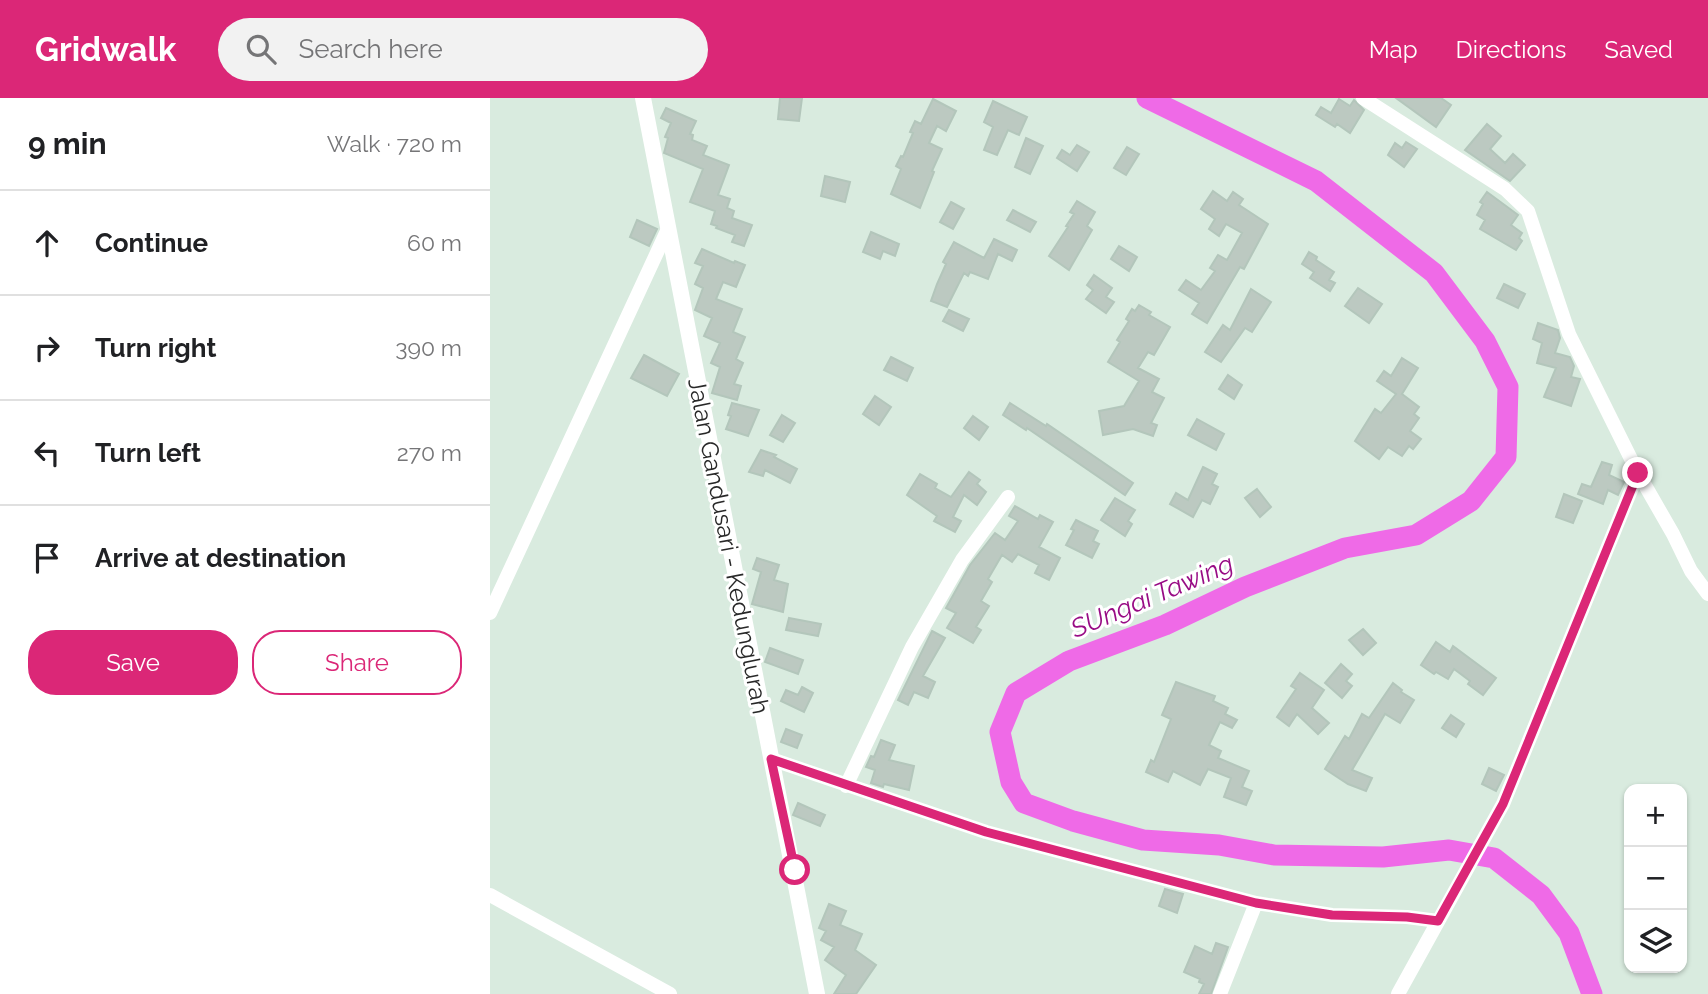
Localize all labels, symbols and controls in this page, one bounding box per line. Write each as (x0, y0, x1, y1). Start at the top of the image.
search box (218, 18, 708, 81)
text: Gridwalk (35, 30, 176, 69)
icon: search (242, 30, 280, 68)
text: Search here (298, 34, 443, 64)
text: Map (1369, 35, 1418, 64)
text: Directions (1456, 35, 1566, 64)
text: Saved (1604, 35, 1673, 64)
text: 9 min (28, 126, 107, 161)
text: Walk · 720 m (327, 130, 462, 157)
icon: ahead (28, 224, 66, 262)
text: Continue (95, 228, 208, 258)
text: 60 m (407, 229, 462, 256)
icon: right (28, 329, 66, 367)
text: Turn right (95, 333, 216, 363)
text: 390 m (395, 334, 462, 361)
street label: Jalan Gandusari - Kedunglurah (682, 376, 776, 716)
icon: left (28, 434, 66, 472)
text: Turn left (95, 438, 201, 468)
text: 270 m (397, 439, 462, 466)
route end (1622, 457, 1653, 488)
icon: arrive (28, 539, 66, 577)
text: Arrive at destination (95, 543, 346, 573)
water label: SUngai Tawing (1065, 548, 1238, 644)
button: Save (28, 630, 238, 695)
button: Share (252, 630, 462, 695)
map controls (1624, 784, 1687, 973)
button: + (1624, 784, 1687, 847)
button: − (1624, 847, 1687, 910)
route start (779, 854, 810, 885)
button: layers (1624, 910, 1687, 973)

